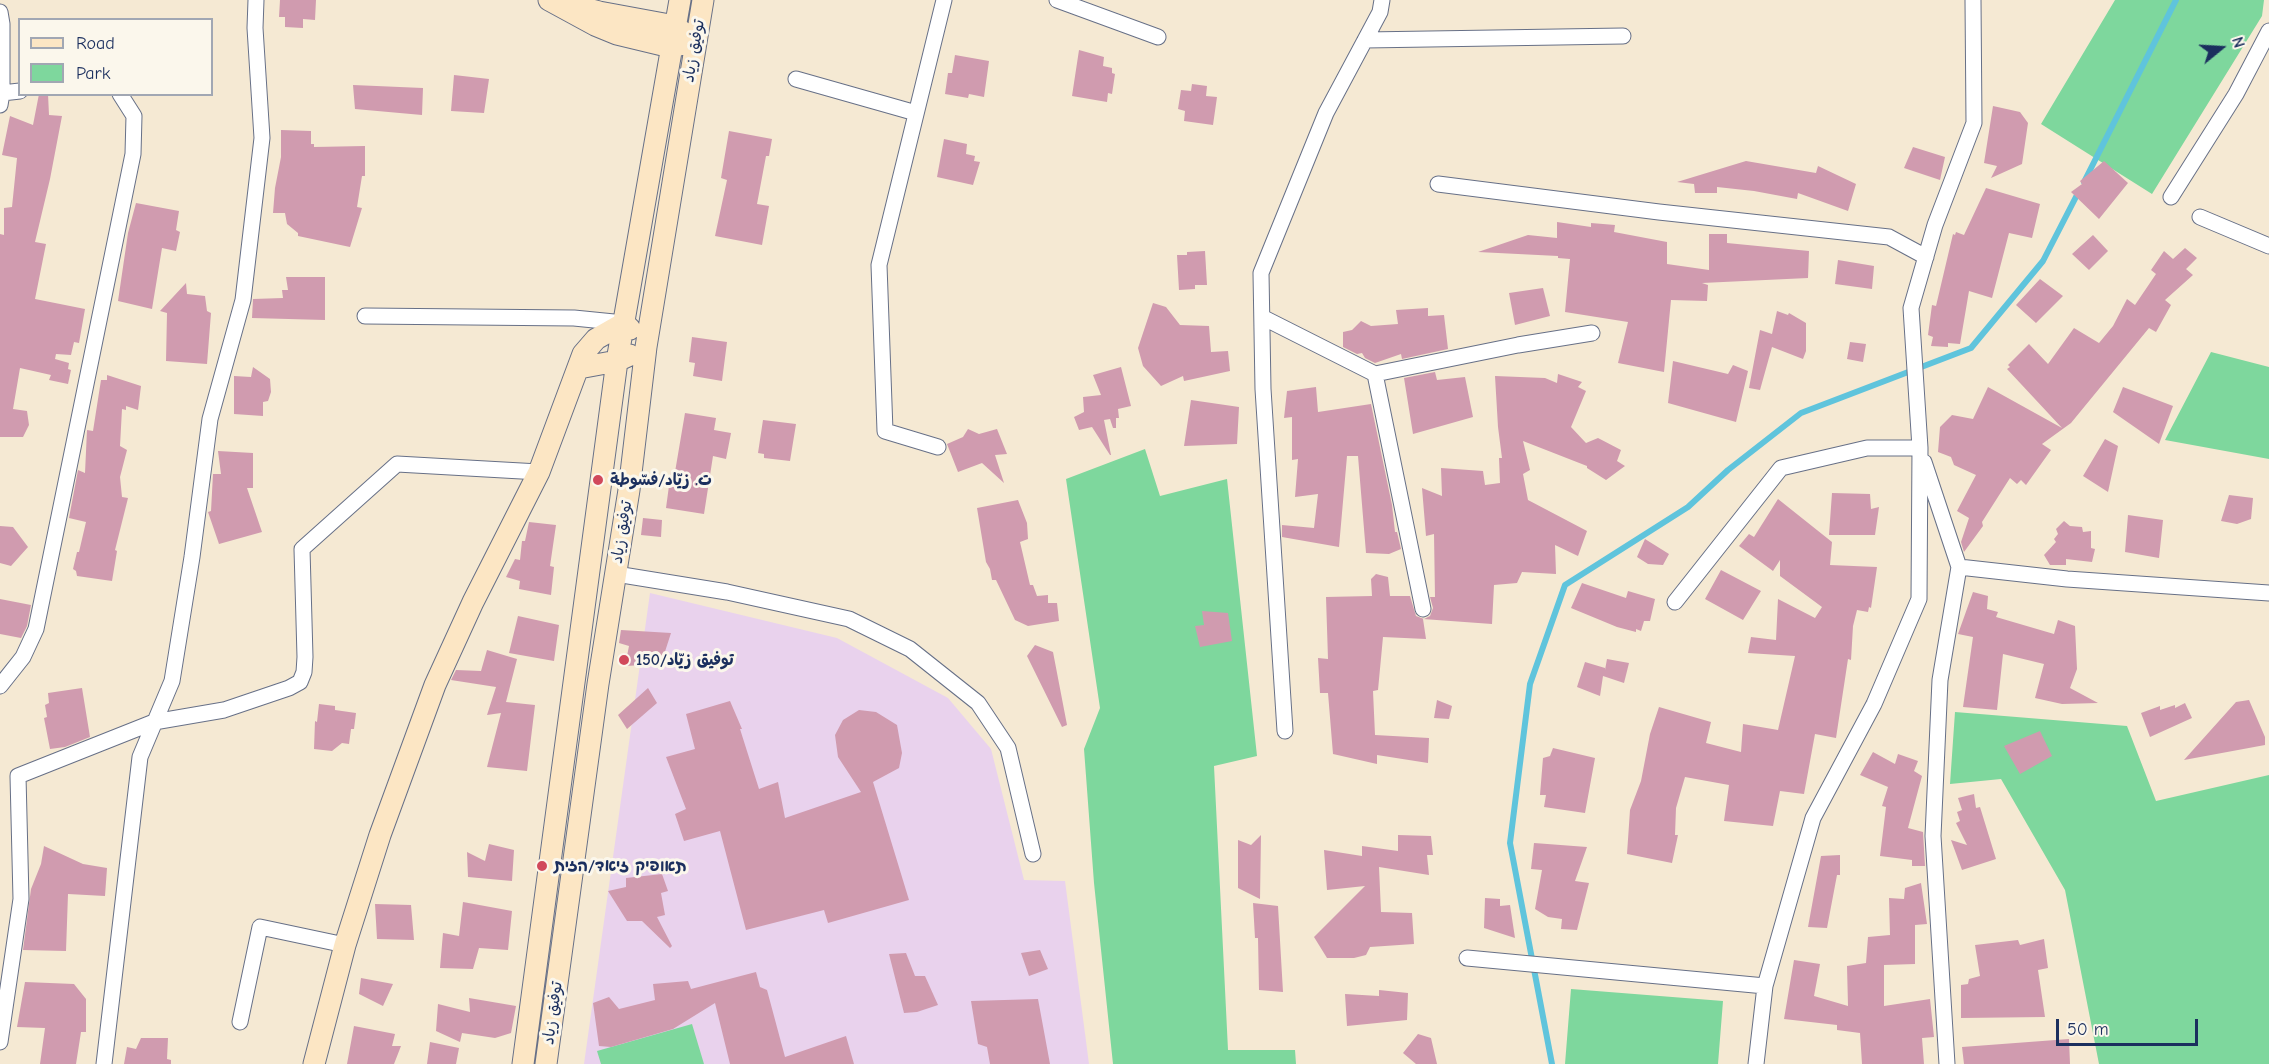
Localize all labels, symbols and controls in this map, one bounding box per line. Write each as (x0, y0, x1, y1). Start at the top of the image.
legend (18, 18, 213, 96)
street label: توفيق زياد (679, 18, 709, 84)
north arrow (2191, 18, 2251, 78)
text: Road (76, 33, 115, 54)
text: N (2228, 35, 2248, 50)
text: Park (76, 63, 110, 84)
place label: ت. زيّاد/فسّوطة (610, 470, 712, 490)
marker: ت. زيّاد/فسّوطة (591, 473, 605, 487)
street label: توفيق زياد (608, 499, 636, 565)
place label: توفيق زيّاد/150 (636, 650, 734, 670)
marker: توفيق زيّاد/150 (617, 653, 631, 667)
place label: תאופיק זיאד/הזית (554, 856, 687, 876)
marker: תאופיק זיאד/הזית (535, 859, 549, 873)
street label: توفيق زياد (539, 980, 567, 1046)
scale bar (2059, 1007, 2202, 1045)
text: 50 m (2067, 1019, 2109, 1040)

